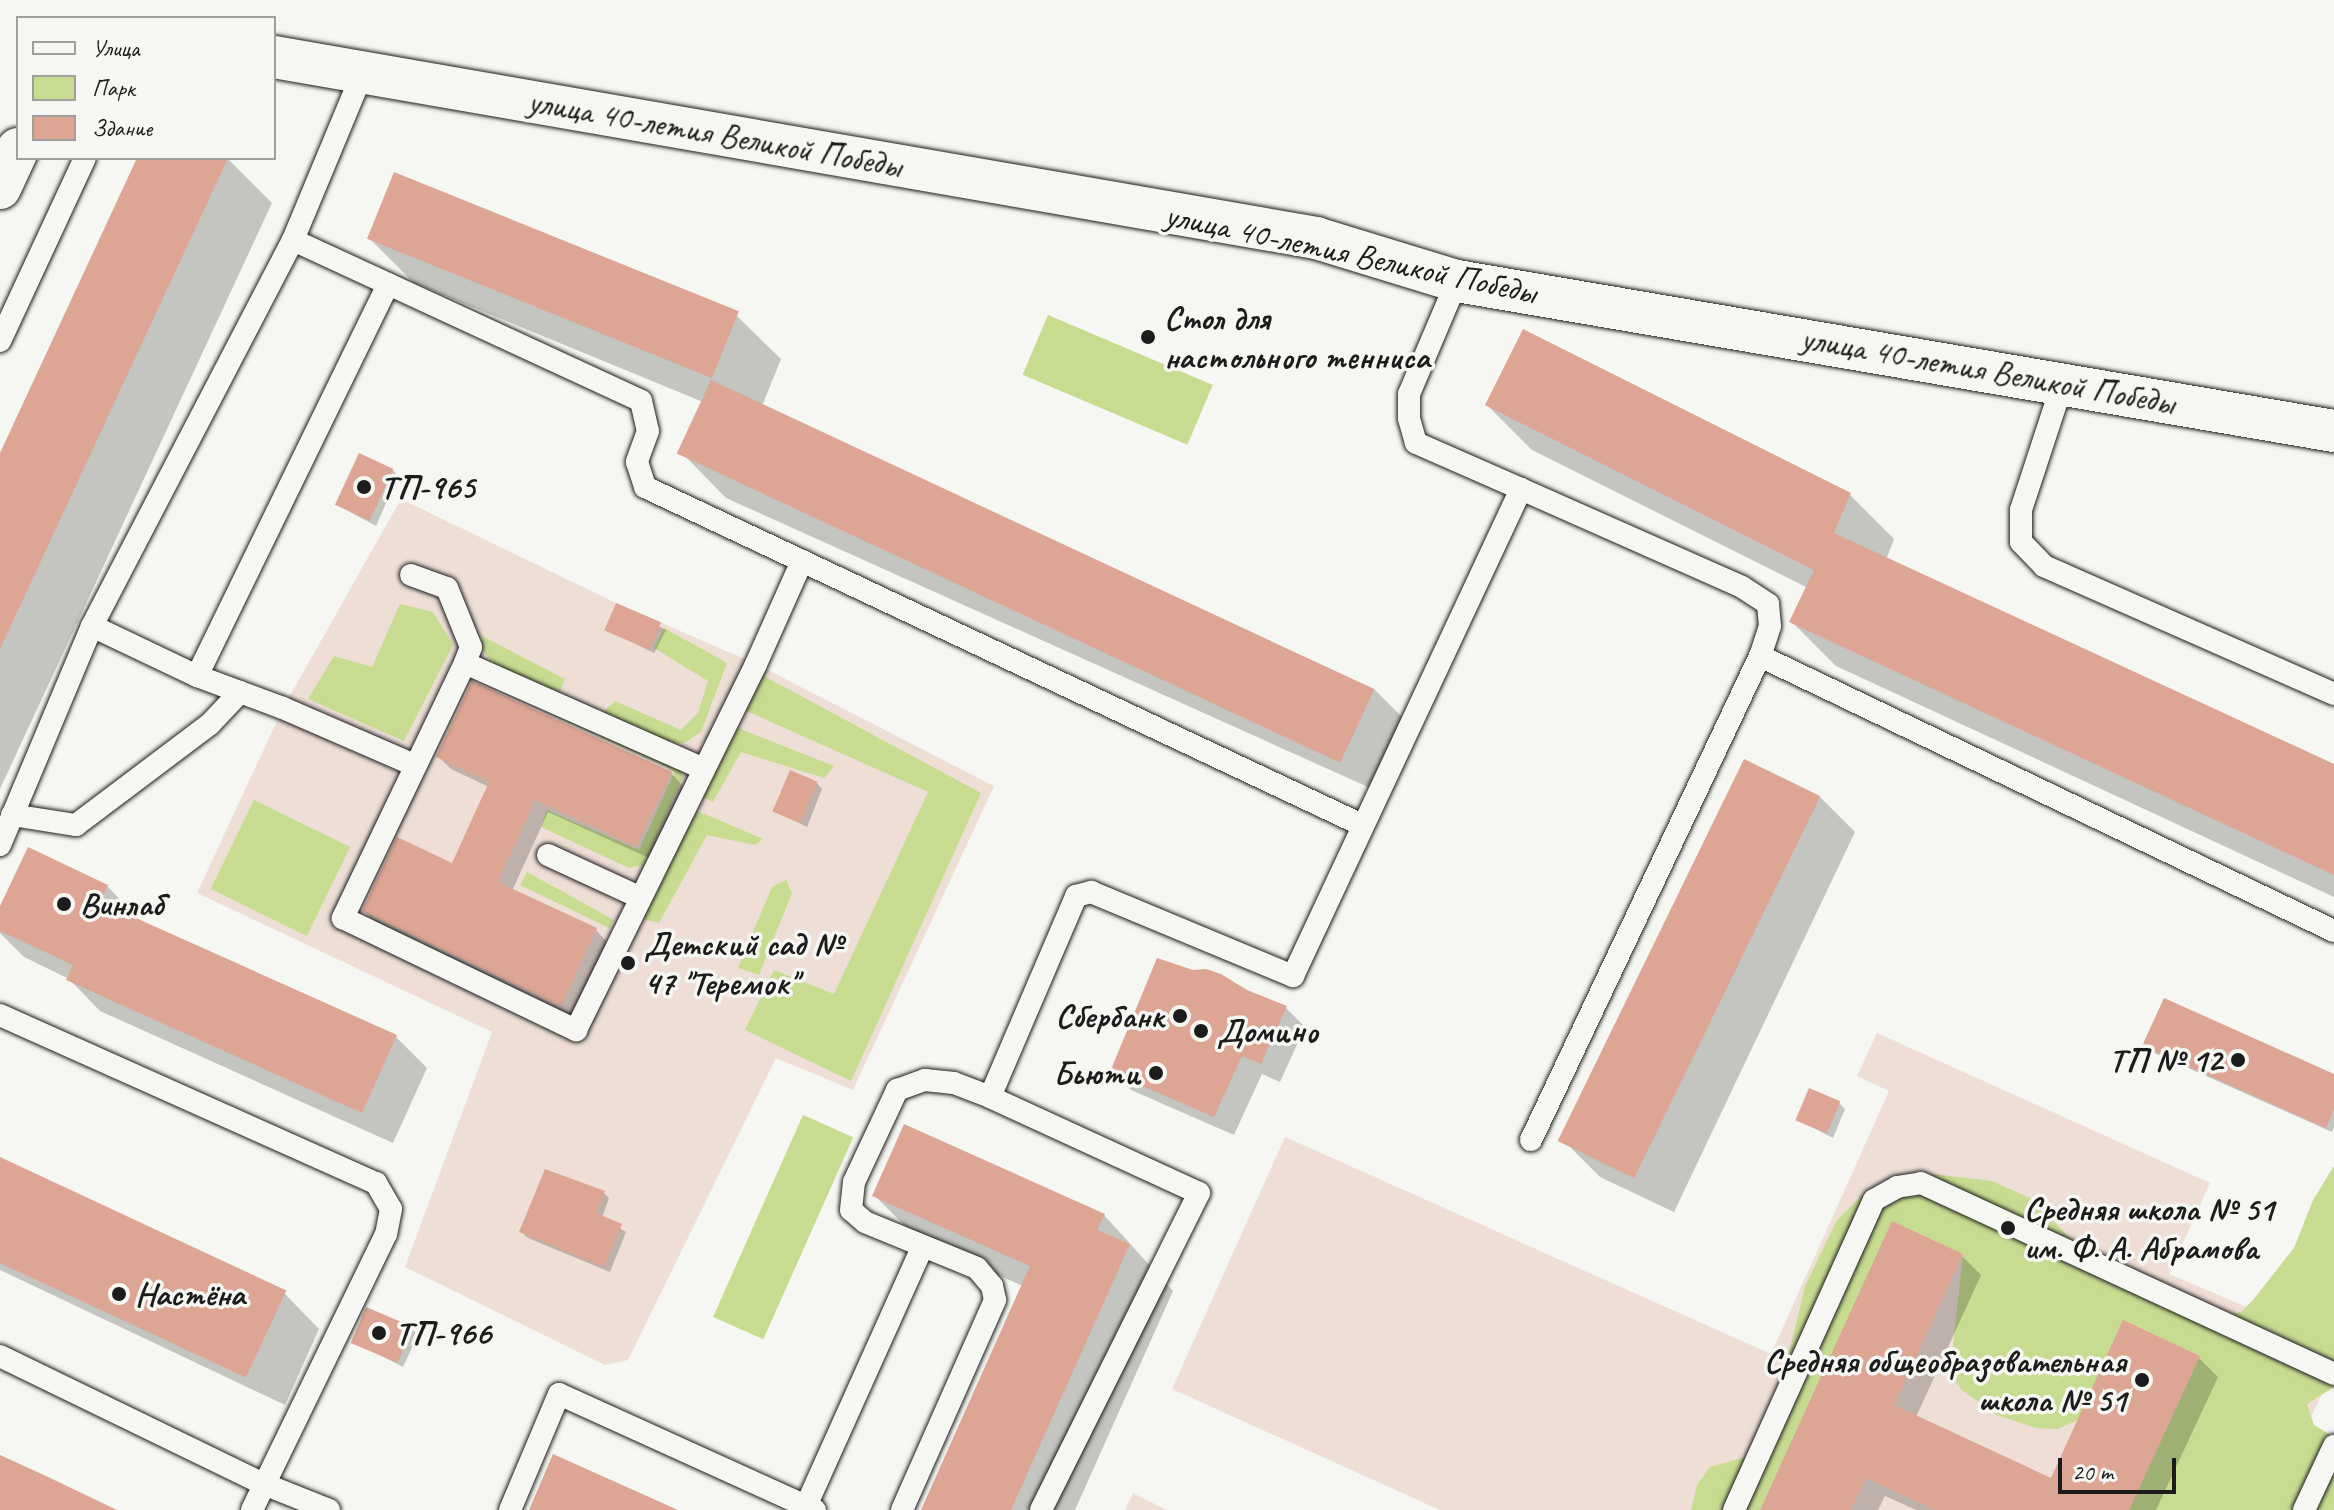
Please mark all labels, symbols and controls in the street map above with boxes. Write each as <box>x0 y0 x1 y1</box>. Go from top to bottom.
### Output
legend <box>16 16 276 160</box>
text: Улица <box>92 33 140 63</box>
text: Парк <box>92 73 135 103</box>
street label: улица 40-летия Великой Победы <box>525 80 905 186</box>
text: Здание <box>92 113 152 143</box>
street label: улица 40-летия Великой Победы <box>1161 194 1541 312</box>
place label: Стол для настольного тенниса <box>1164 297 1427 376</box>
street label: улица 40-летия Великой Победы <box>1798 317 2178 423</box>
marker: Стол для настольного тенниса <box>1139 328 1157 346</box>
place label: ТП-965 <box>380 467 475 507</box>
marker: ТП-965 <box>355 478 373 496</box>
place label: Винлаб <box>80 884 163 924</box>
marker: Винлаб <box>55 895 73 913</box>
place label: Детский сад № 47 "Теремок" <box>644 923 842 1002</box>
marker: Детский сад № 47 "Теремок" <box>619 954 637 972</box>
place label: Сбербанк <box>1055 996 1164 1036</box>
marker: Сбербанк <box>1171 1007 1189 1025</box>
place label: Домино <box>1217 1011 1318 1051</box>
marker: Домино <box>1192 1022 1210 1040</box>
place label: ТП № 12 <box>2109 1040 2222 1080</box>
marker: ТП № 12 <box>2229 1051 2247 1069</box>
place label: Бьюти <box>1053 1053 1140 1093</box>
marker: Бьюти <box>1147 1064 1165 1082</box>
place label: Средняя школа № 51 им. Ф. А. Абрамова <box>2024 1188 2274 1268</box>
marker: Средняя школа № 51 им. Ф. А. Абрамова <box>1999 1219 2017 1237</box>
place label: Настёна <box>135 1274 245 1314</box>
marker: Настёна <box>110 1285 128 1303</box>
place label: ТП-966 <box>395 1313 491 1353</box>
marker: ТП-966 <box>370 1324 388 1342</box>
place label: Средняя общеобразовательная школа № 51 <box>1764 1340 2126 1420</box>
marker: Средняя общеобразовательная школа № 51 <box>2133 1371 2151 1389</box>
scale bar <box>2062 1442 2180 1492</box>
text: 20 m <box>2072 1457 2113 1487</box>

